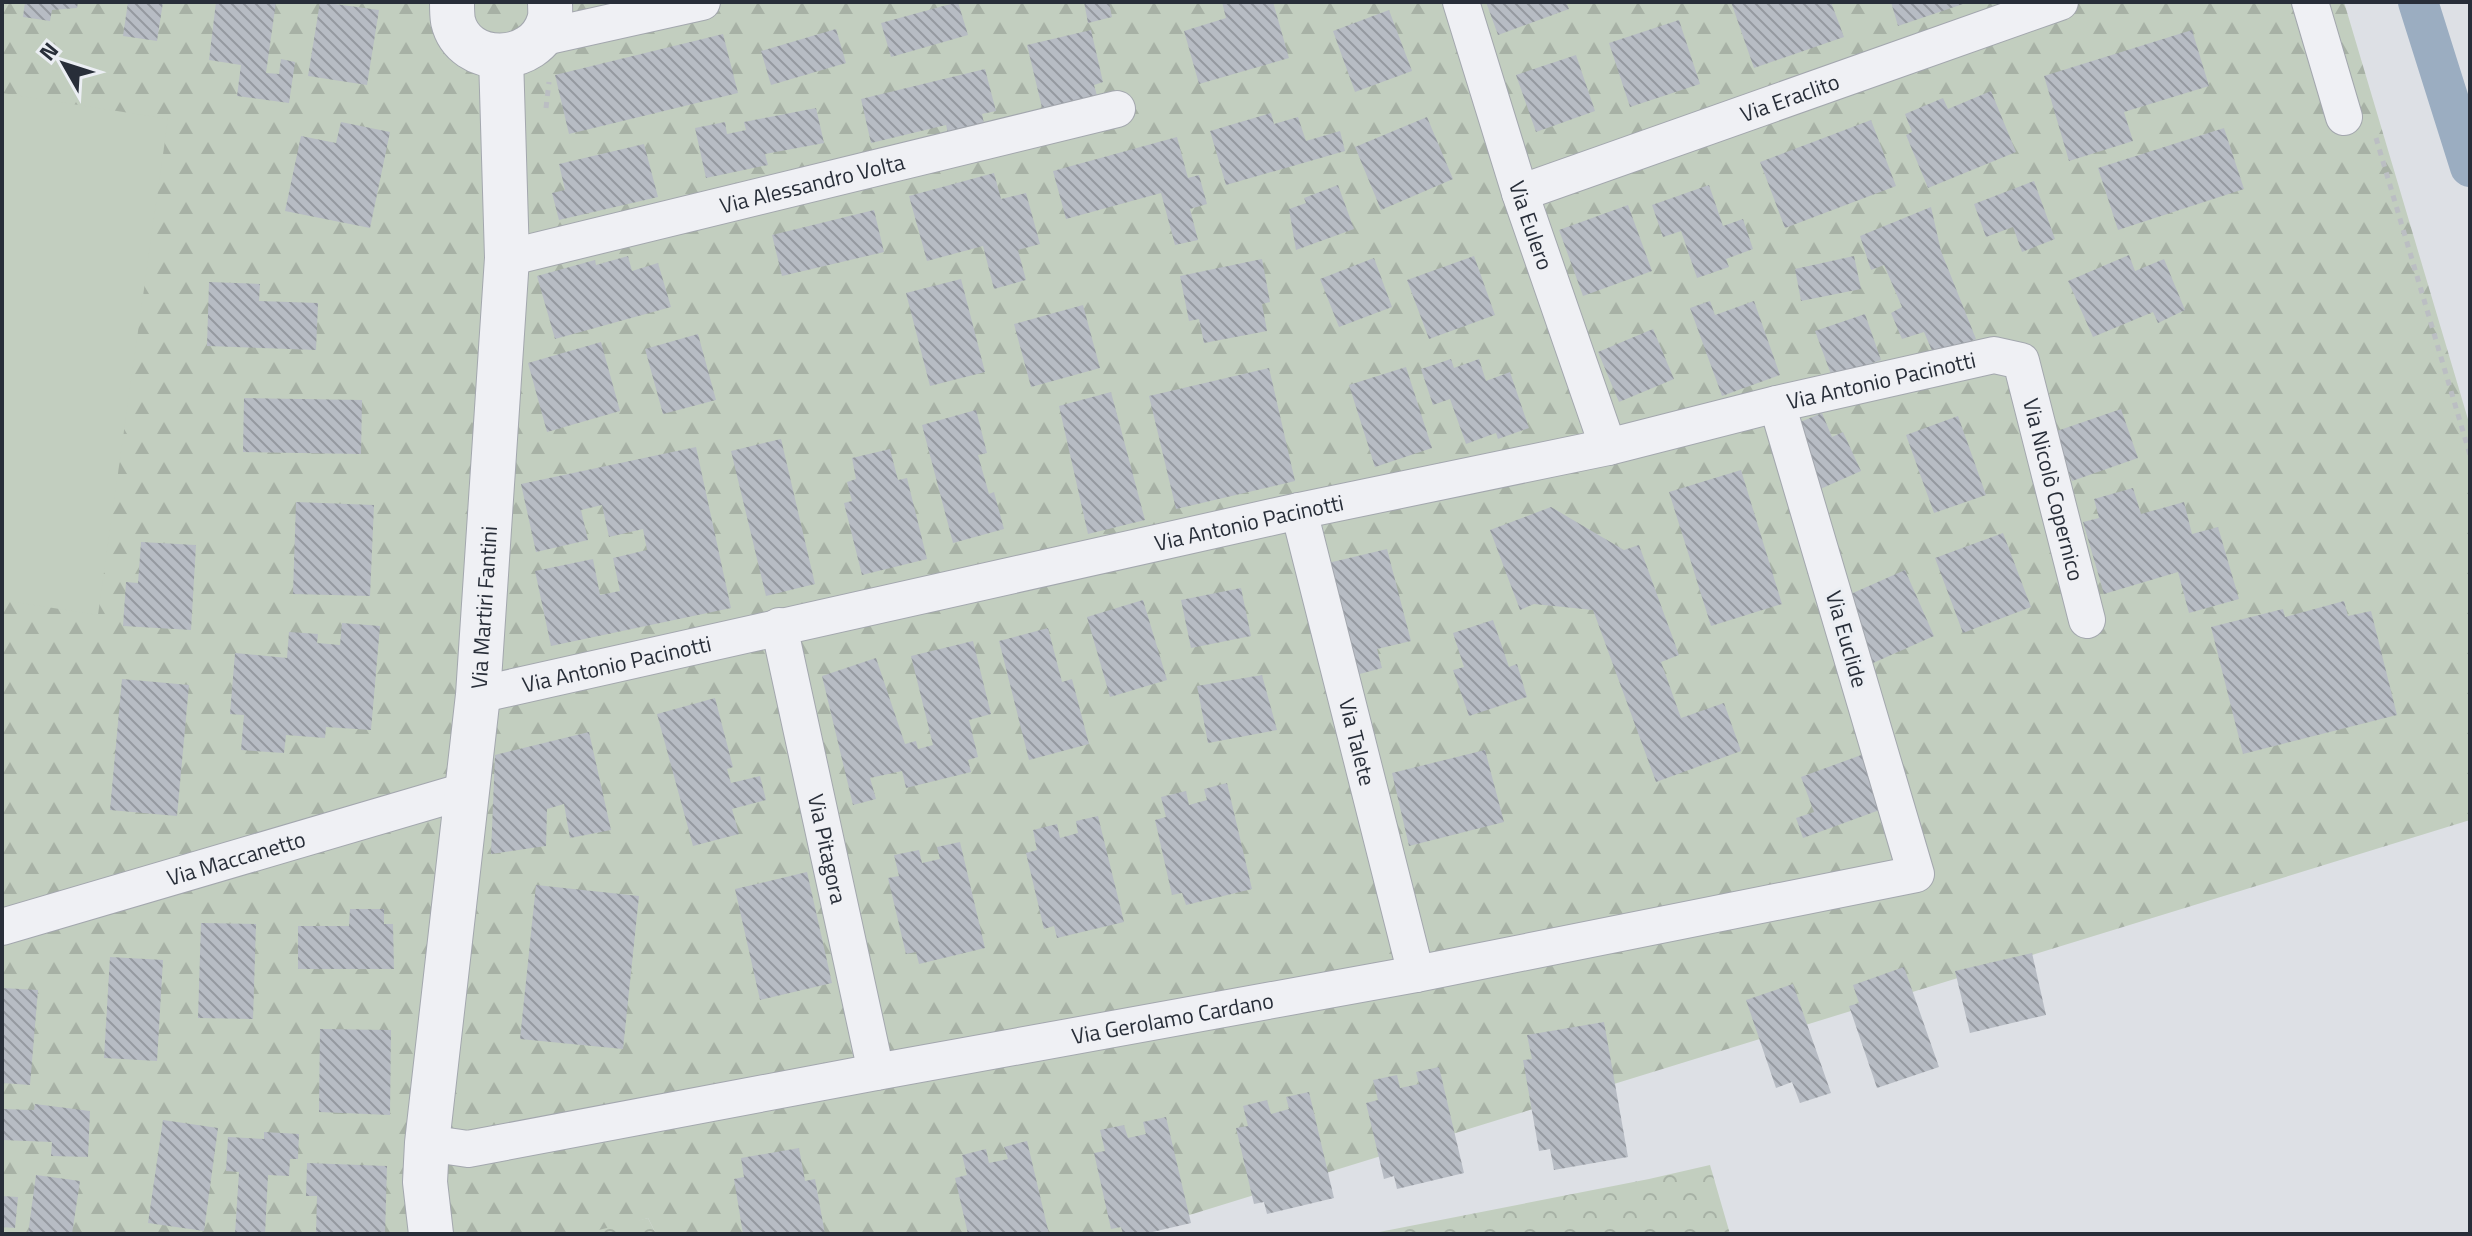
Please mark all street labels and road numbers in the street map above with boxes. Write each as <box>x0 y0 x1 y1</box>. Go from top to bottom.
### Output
street label: Via Eraclito <box>1735 64 1844 131</box>
street label: Via Alessandro Volta <box>716 145 908 222</box>
street label: Via Eulero <box>1500 176 1562 274</box>
street label: Via Antonio Pacinotti <box>1783 343 1979 418</box>
street label: Via Nicolò Copernico <box>2014 394 2093 584</box>
street label: Via Antonio Pacinotti <box>1151 485 1347 560</box>
street label: Via Martiri Fantini <box>461 525 506 690</box>
street label: Via Euclide <box>1817 587 1877 691</box>
street label: Via Antonio Pacinotti <box>519 626 714 702</box>
street label: Via Talete <box>1330 694 1385 789</box>
street label: Via Pitagora <box>799 791 856 907</box>
street label: Via Maccanetto <box>163 822 310 895</box>
street label: Via Gerolamo Cardano <box>1069 983 1276 1053</box>

